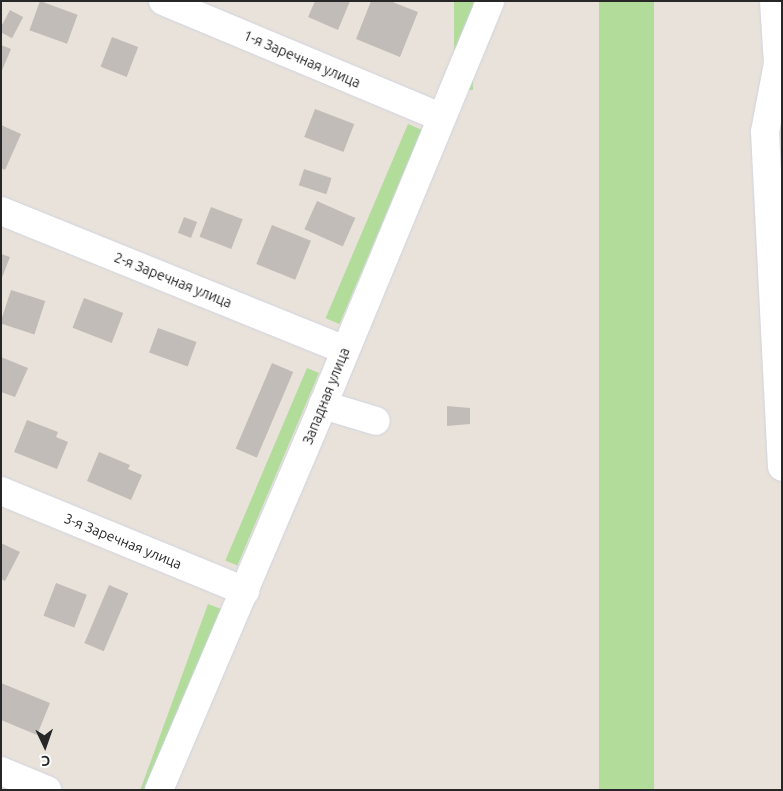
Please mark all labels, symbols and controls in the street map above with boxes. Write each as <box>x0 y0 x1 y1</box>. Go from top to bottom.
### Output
street label: 1-я Заречная улица <box>241 27 363 91</box>
street label: 2-я Заречная улица <box>112 249 234 311</box>
street label: Западная улица <box>299 345 353 447</box>
street label: 3-я Заречная улица <box>62 510 184 572</box>
north arrow <box>20 721 70 771</box>
text: С <box>41 753 51 769</box>

